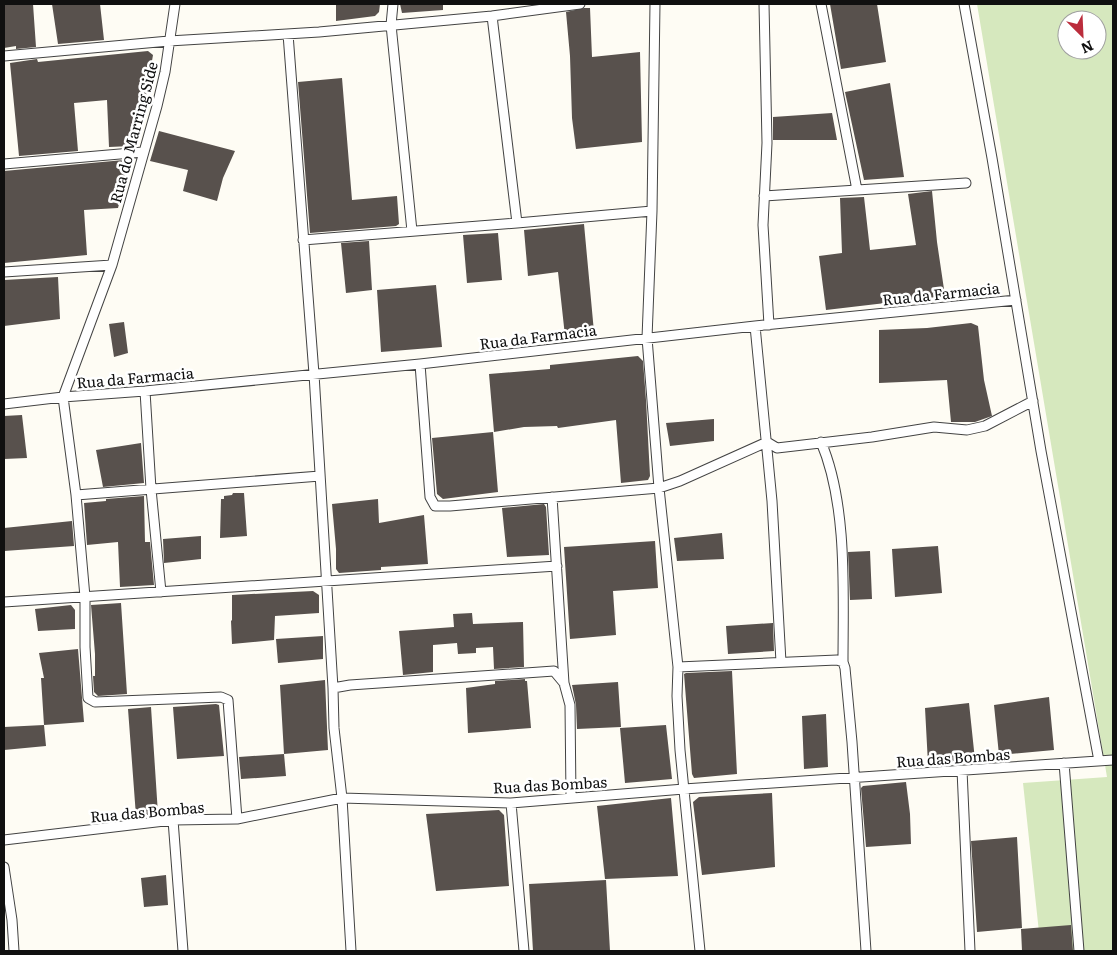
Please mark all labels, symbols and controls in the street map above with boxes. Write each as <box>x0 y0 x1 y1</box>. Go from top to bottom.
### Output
north arrow <box>1057 10 1107 60</box>
text: N <box>1078 36 1097 59</box>
street label: Rua do Marring Side <box>103 59 163 205</box>
street label: Rua da Farmacia <box>881 275 1002 311</box>
street label: Rua da Farmacia <box>478 317 599 355</box>
street label: Rua da Farmacia <box>75 360 196 394</box>
street label: Rua das Bombas <box>895 742 1011 772</box>
street label: Rua das Bombas <box>492 770 608 798</box>
street label: Rua das Bombas <box>89 795 205 827</box>

